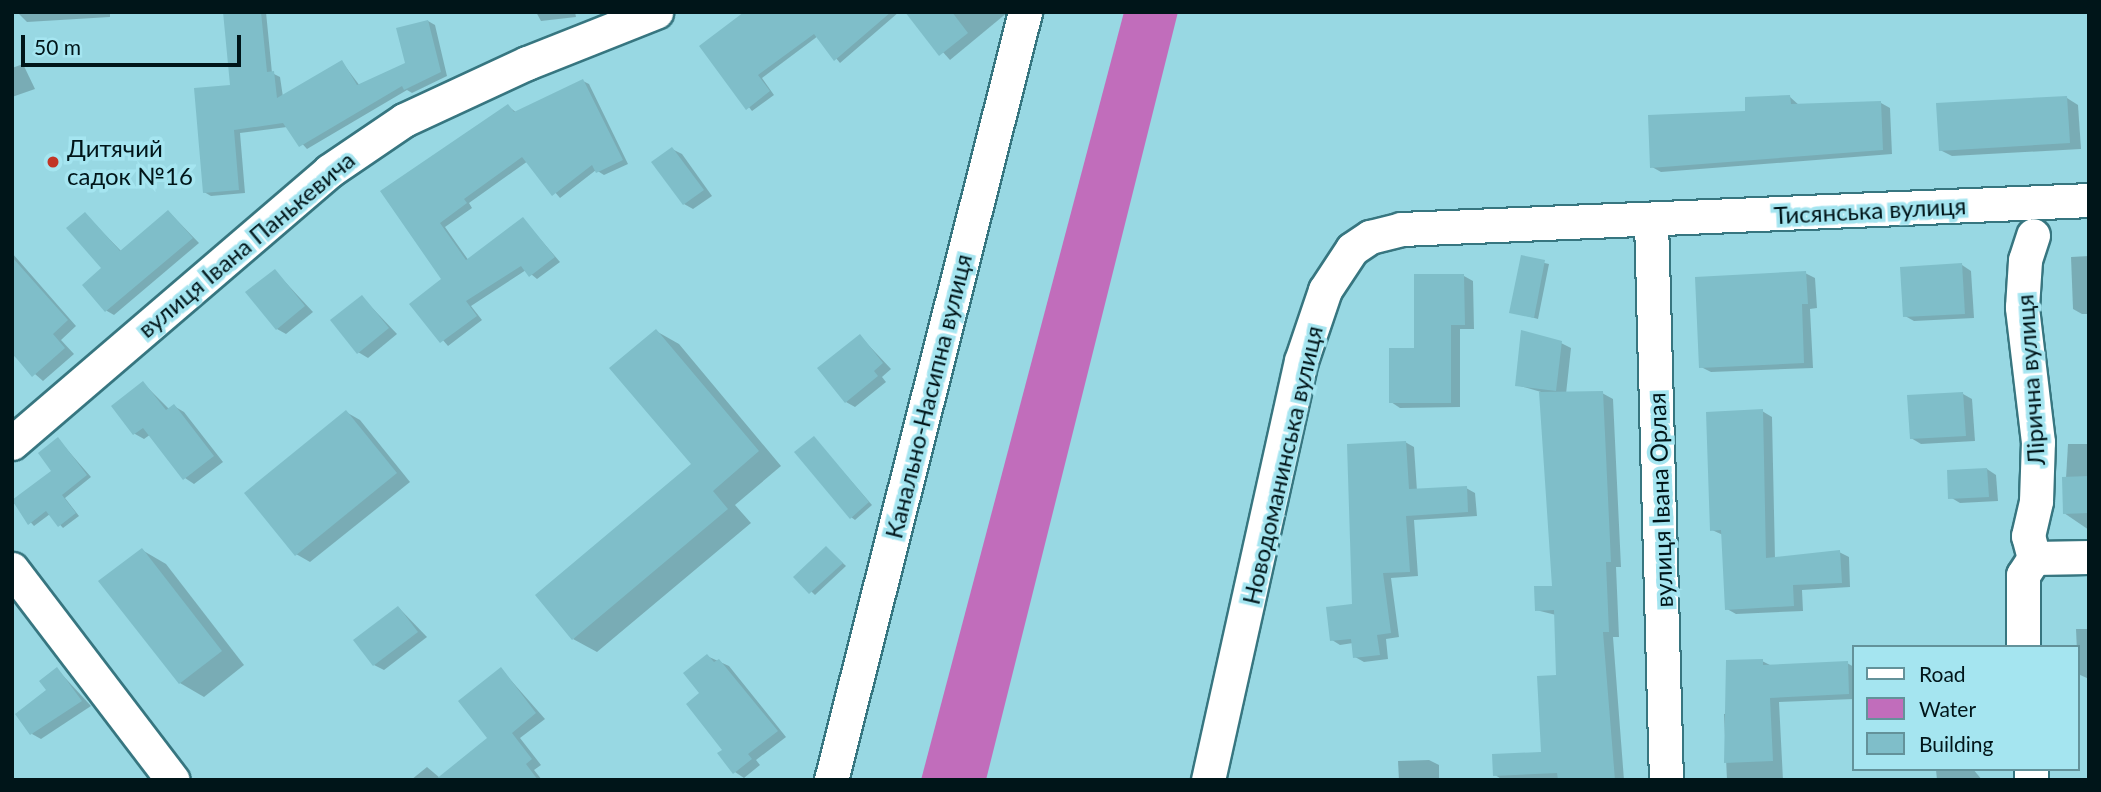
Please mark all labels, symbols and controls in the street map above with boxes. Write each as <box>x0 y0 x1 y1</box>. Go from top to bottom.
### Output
scale bar <box>24 21 245 65</box>
text: 50 m <box>34 34 81 59</box>
place label: Дитячий садок №16 <box>67 134 193 190</box>
street label: вулиця Івана Панькевича <box>132 145 360 343</box>
marker: Дитячий садок №16 <box>45 154 61 170</box>
street label: Тисянська вулиця <box>1773 191 1967 229</box>
street label: Канально-Насипна вулиця <box>879 251 977 541</box>
street label: Лірична вулиця <box>2010 294 2050 466</box>
street label: Новодоманинська вулиця <box>1236 323 1328 607</box>
street label: вулиця Івана Орлая <box>1642 392 1678 608</box>
legend <box>1853 645 2080 771</box>
text: Road <box>1919 661 1966 686</box>
text: Water <box>1919 696 1976 721</box>
text: Building <box>1919 731 1994 756</box>

